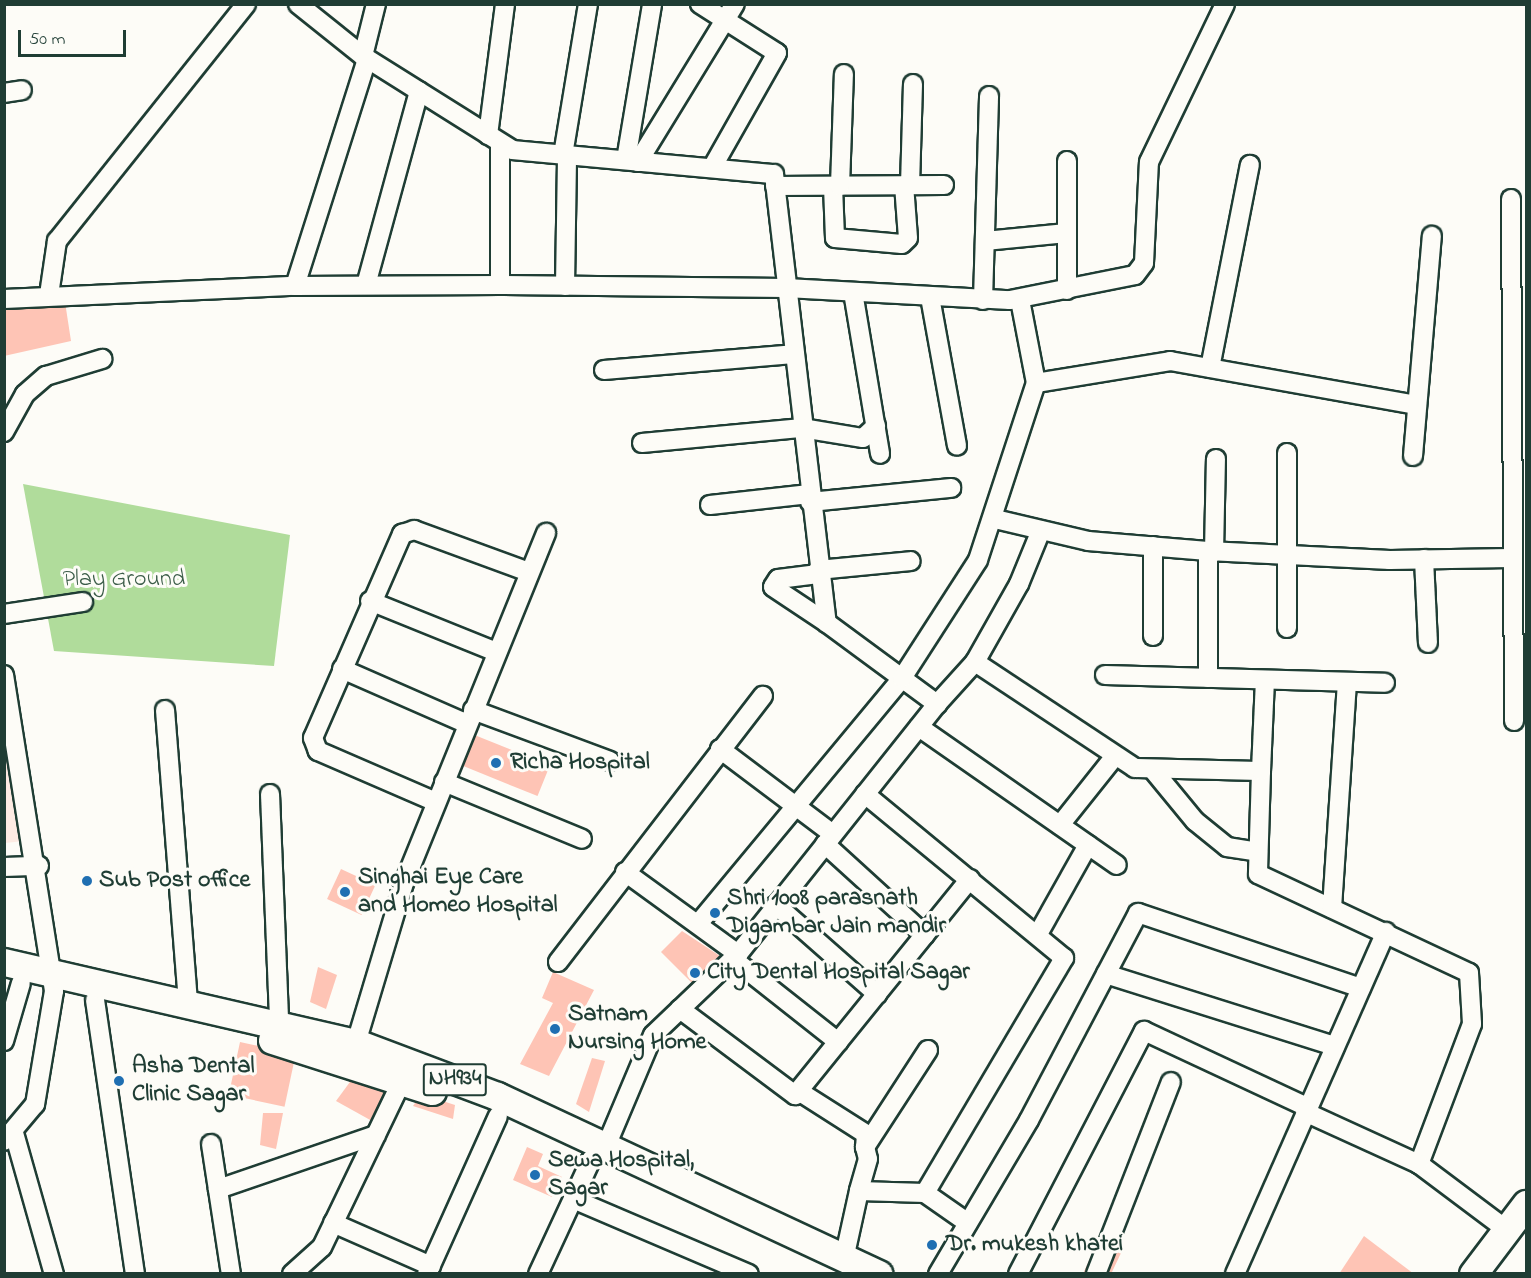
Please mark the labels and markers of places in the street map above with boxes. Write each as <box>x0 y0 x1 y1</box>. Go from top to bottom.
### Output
place label: Richa Hospital <box>510 749 650 777</box>
marker: Richa Hospital <box>487 754 505 772</box>
place label: Singhai Eye Care and Homeo Hospital <box>358 864 558 920</box>
place label: Sub Post office <box>99 867 250 895</box>
marker: Sub Post office <box>80 874 94 888</box>
marker: Singhai Eye Care and Homeo Hospital <box>336 883 354 901</box>
place label: Shri 1008 parasnath Digambar Jain mandir <box>727 885 946 941</box>
marker: Shri 1008 parasnath Digambar Jain mandir <box>708 906 722 920</box>
place label: City Dental Hospital Sagar <box>707 959 970 987</box>
marker: City Dental Hospital Sagar <box>688 966 702 980</box>
place label: Satnam Nursing Home <box>568 1001 706 1057</box>
marker: Satnam Nursing Home <box>546 1020 564 1038</box>
place label: Asha Dental Clinic Sagar <box>132 1053 255 1109</box>
marker: Asha Dental Clinic Sagar <box>110 1072 128 1090</box>
place label: Sewa Hospital, Sagar <box>548 1147 694 1203</box>
marker: Sewa Hospital, Sagar <box>526 1166 544 1184</box>
place label: Dr. mukesh khatei <box>946 1231 1123 1259</box>
marker: Dr. mukesh khatei <box>923 1236 941 1254</box>

